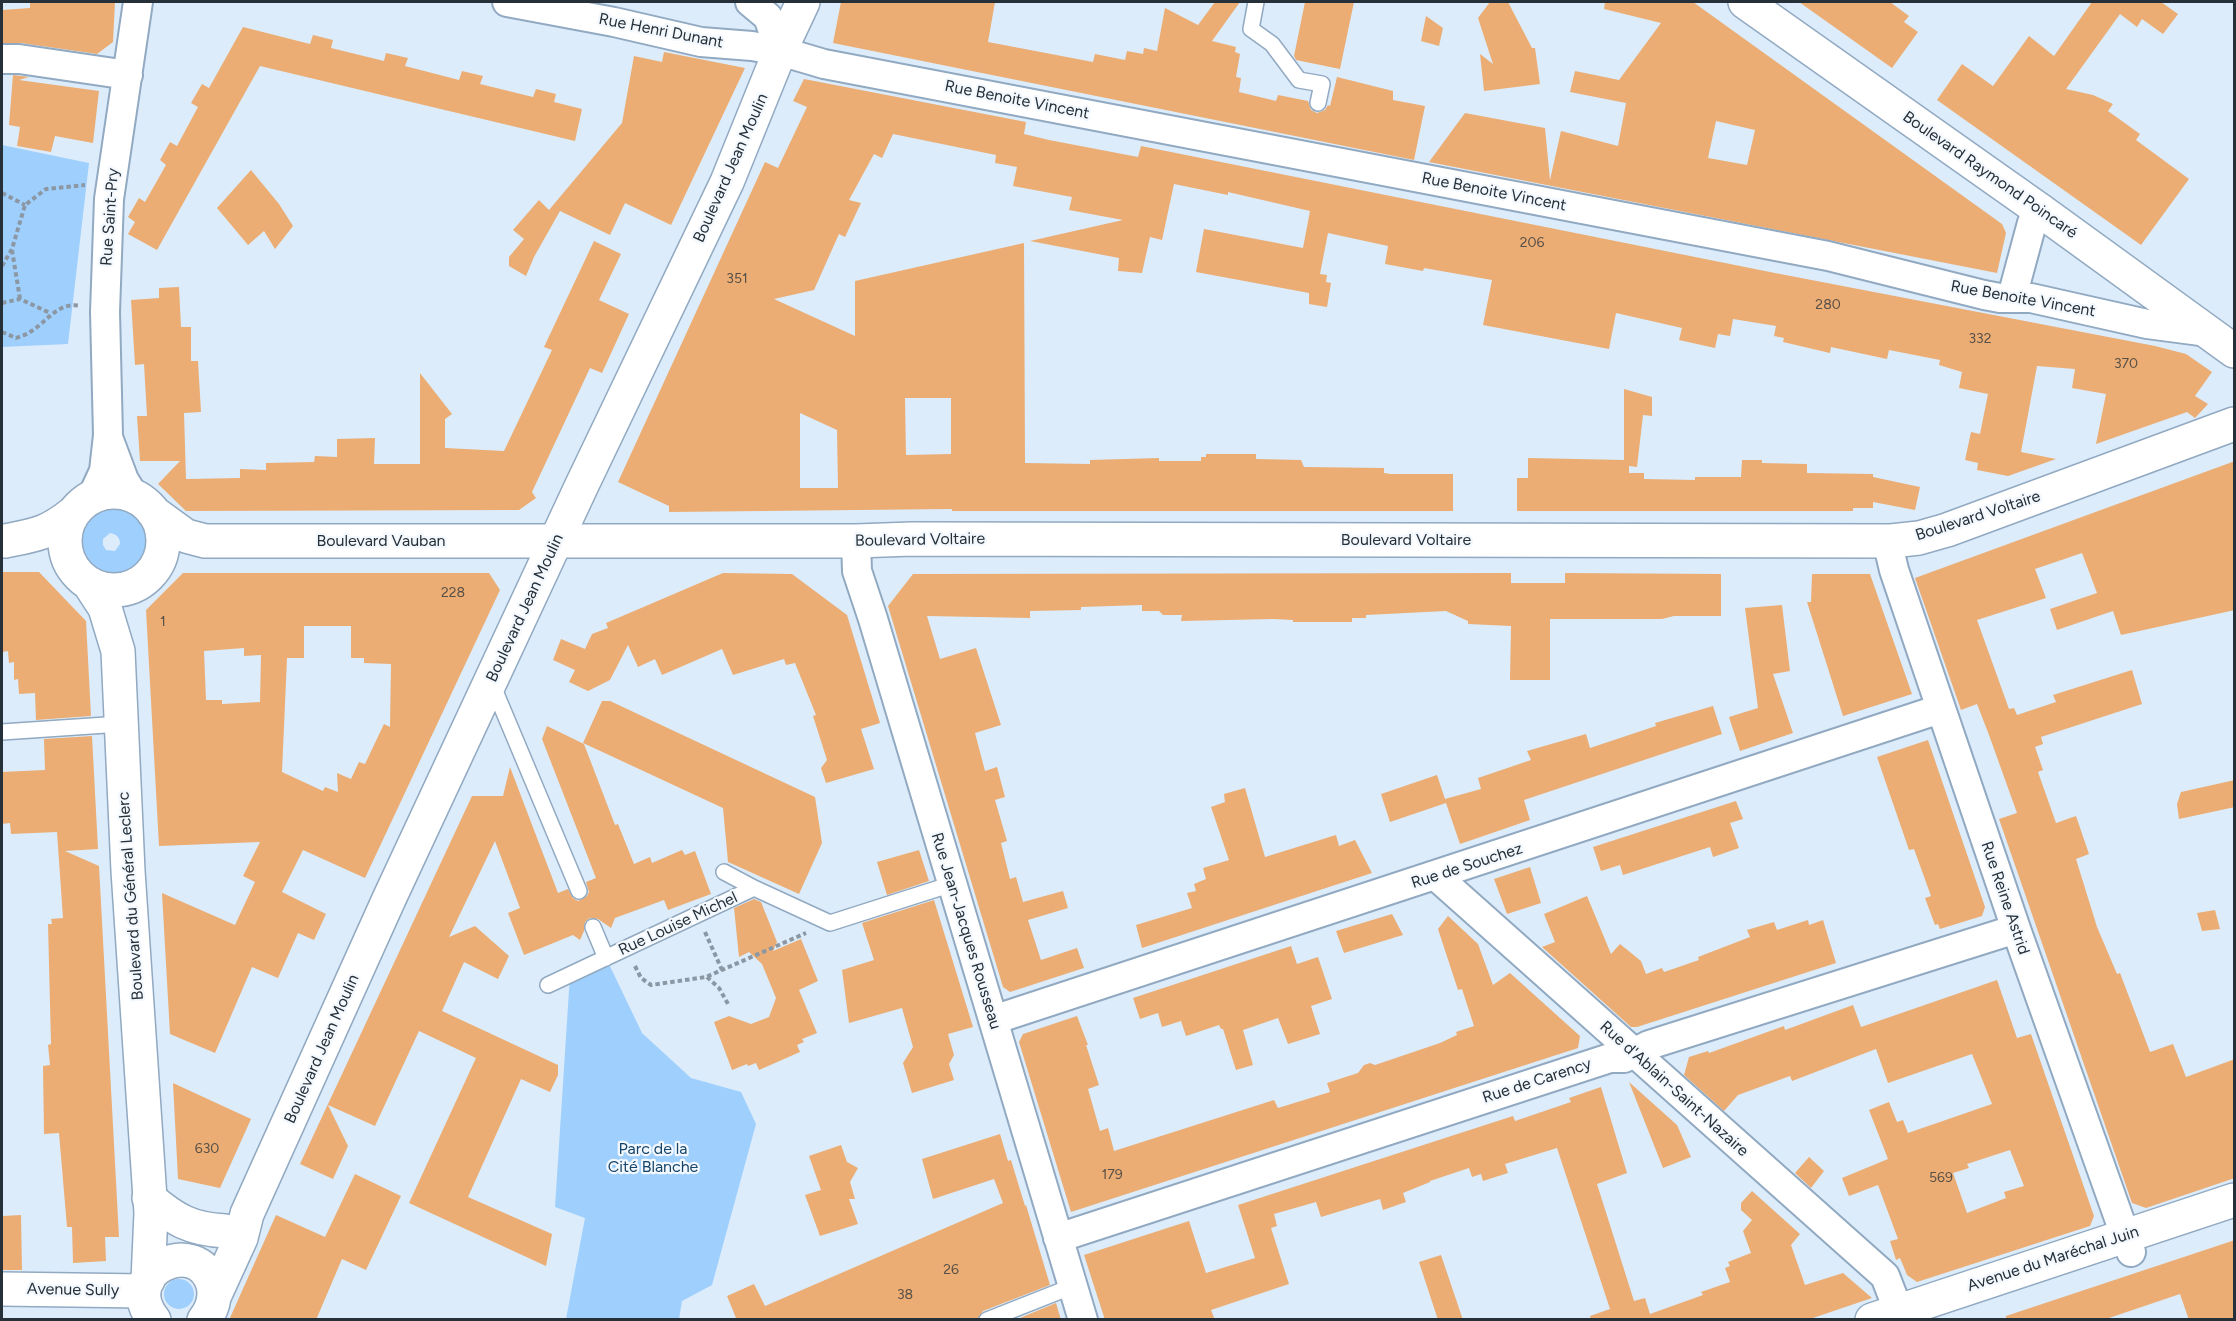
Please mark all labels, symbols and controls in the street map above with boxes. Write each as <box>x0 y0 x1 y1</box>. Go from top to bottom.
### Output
street label: Rue Henri Dunant <box>597 10 725 52</box>
street label: Rue Benoite Vincent <box>943 77 1091 123</box>
street label: Boulevard Jean Moulin <box>689 91 773 245</box>
street label: Boulevard Raymond Poincaré <box>1899 107 2081 243</box>
street label: Rue Saint-Pry <box>97 167 123 267</box>
street label: Rue Benoite Vincent <box>1420 169 1568 215</box>
house number: 206 <box>1520 235 1544 251</box>
house number: 351 <box>726 271 748 287</box>
street label: Rue Benoite Vincent <box>1949 277 2097 321</box>
house number: 280 <box>1815 297 1841 313</box>
house number: 332 <box>1968 331 1992 347</box>
house number: 370 <box>2114 356 2138 372</box>
street label: Boulevard Voltaire <box>1913 487 2043 545</box>
street label: Boulevard Voltaire <box>855 529 985 551</box>
street label: Boulevard Voltaire <box>1341 530 1471 550</box>
street label: Boulevard Vauban <box>316 531 446 551</box>
street label: Boulevard Jean Moulin <box>482 531 568 685</box>
house number: 228 <box>441 585 465 601</box>
house number: 1 <box>160 614 166 630</box>
street label: Boulevard du Général Leclerc <box>114 791 148 1001</box>
street label: Rue Jean-Jacques Rousseau <box>927 830 1005 1032</box>
street label: Rue de Souchez <box>1409 839 1525 893</box>
street label: Rue Reine Astrid <box>1977 839 2033 957</box>
street label: Rue Louise Michel <box>615 888 741 960</box>
street label: Boulevard Jean Moulin <box>280 972 364 1126</box>
street label: Rue d'Ablain-Saint-Nazaire <box>1596 1017 1752 1161</box>
street label: Rue de Carency <box>1480 1054 1594 1108</box>
park label: Parc de la Cité Blanche <box>608 1139 698 1177</box>
house number: 630 <box>195 1141 219 1157</box>
house number: 179 <box>1101 1167 1123 1183</box>
house number: 569 <box>1929 1170 1953 1186</box>
street label: Avenue du Maréchal Juin <box>1965 1222 2141 1296</box>
house number: 26 <box>943 1262 959 1278</box>
street label: Avenue Sully <box>27 1280 119 1300</box>
house number: 38 <box>897 1287 913 1303</box>

